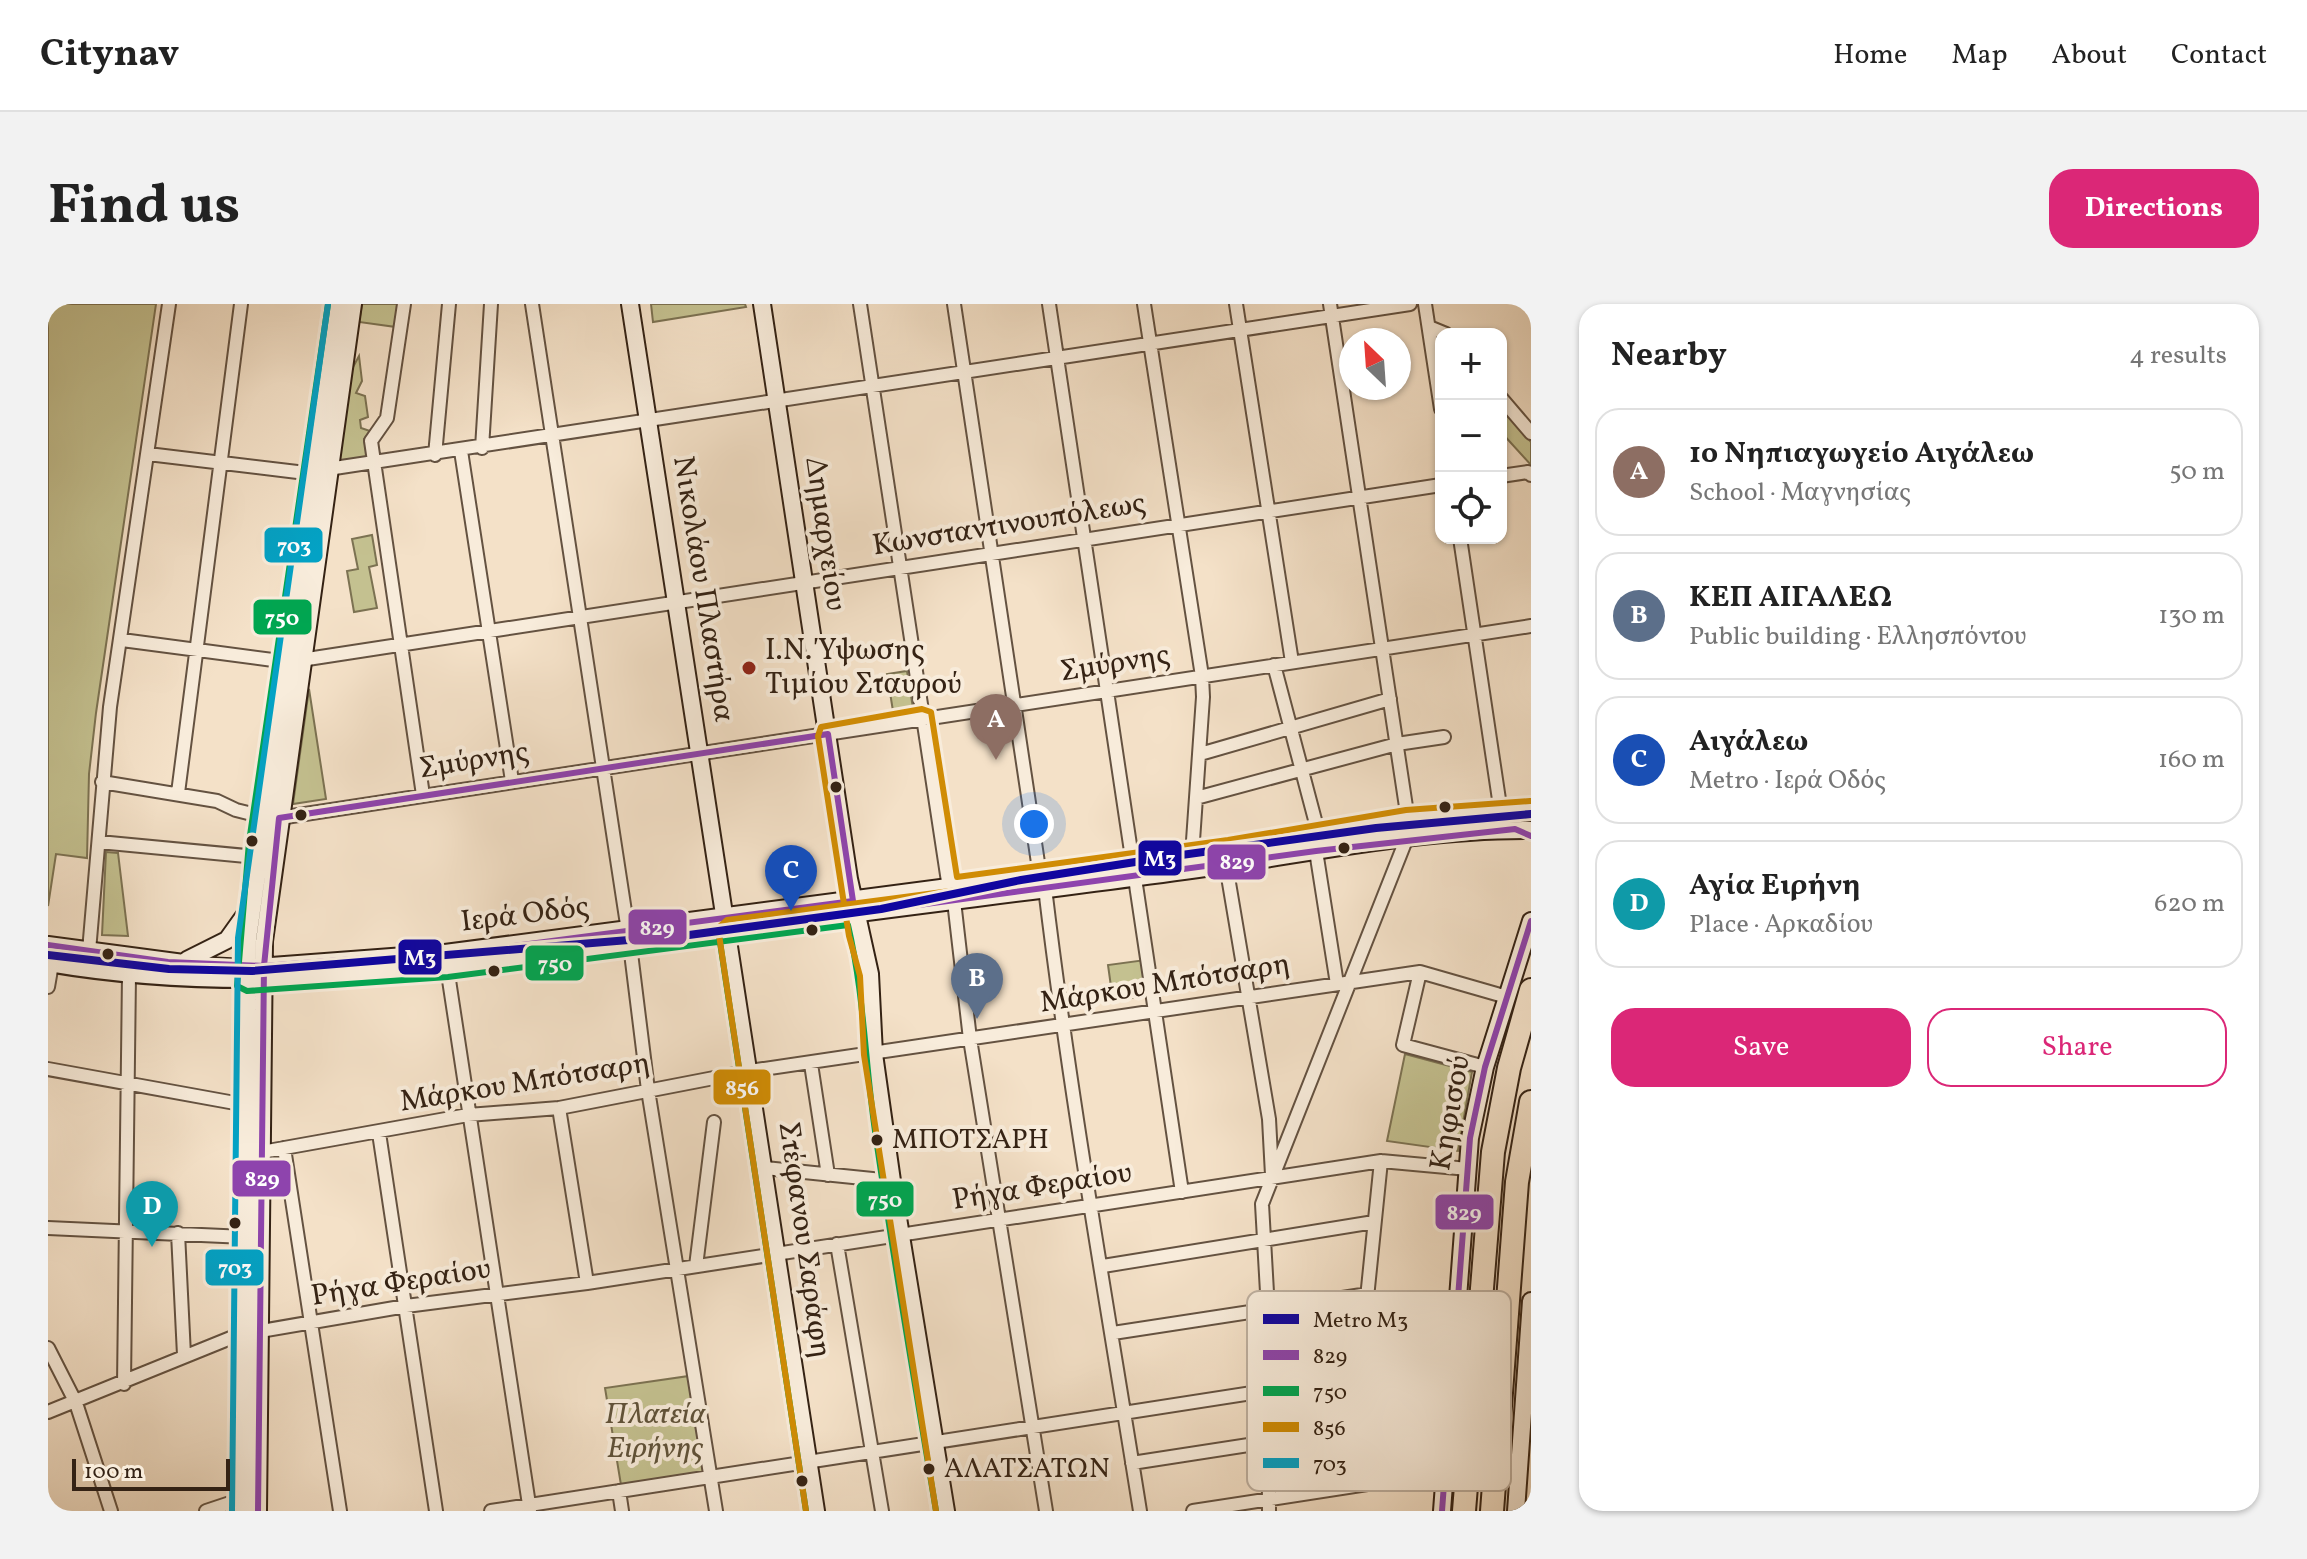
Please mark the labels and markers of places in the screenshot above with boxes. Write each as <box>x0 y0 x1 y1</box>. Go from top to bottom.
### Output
place label: Ι.Ν. Ύψωσης Τιμίου Σταυρού <box>765 630 962 706</box>
marker: Ι.Ν. Ύψωσης Τιμίου Σταυρού <box>740 659 758 677</box>
pin: A <box>970 694 1022 760</box>
unlabelled marker <box>828 779 844 795</box>
unlabelled marker <box>1437 799 1453 815</box>
unlabelled marker <box>293 807 309 823</box>
unlabelled marker <box>244 833 260 849</box>
unlabelled marker <box>1336 840 1352 856</box>
pin: C <box>765 845 817 911</box>
unlabelled marker <box>804 922 820 938</box>
unlabelled marker <box>100 946 116 962</box>
pin: B <box>951 953 1003 1019</box>
unlabelled marker <box>486 963 502 979</box>
place label: ΜΠΟΤΣΑΡΗ <box>892 1121 1049 1160</box>
marker: ΜΠΟΤΣΑΡΗ <box>869 1132 885 1148</box>
pin: D <box>126 1181 178 1247</box>
unlabelled marker <box>227 1215 243 1231</box>
place label: ΑΛΑΤΣΑΤΩΝ <box>944 1450 1110 1489</box>
marker: ΑΛΑΤΣΑΤΩΝ <box>921 1461 937 1477</box>
unlabelled marker <box>794 1473 810 1489</box>

